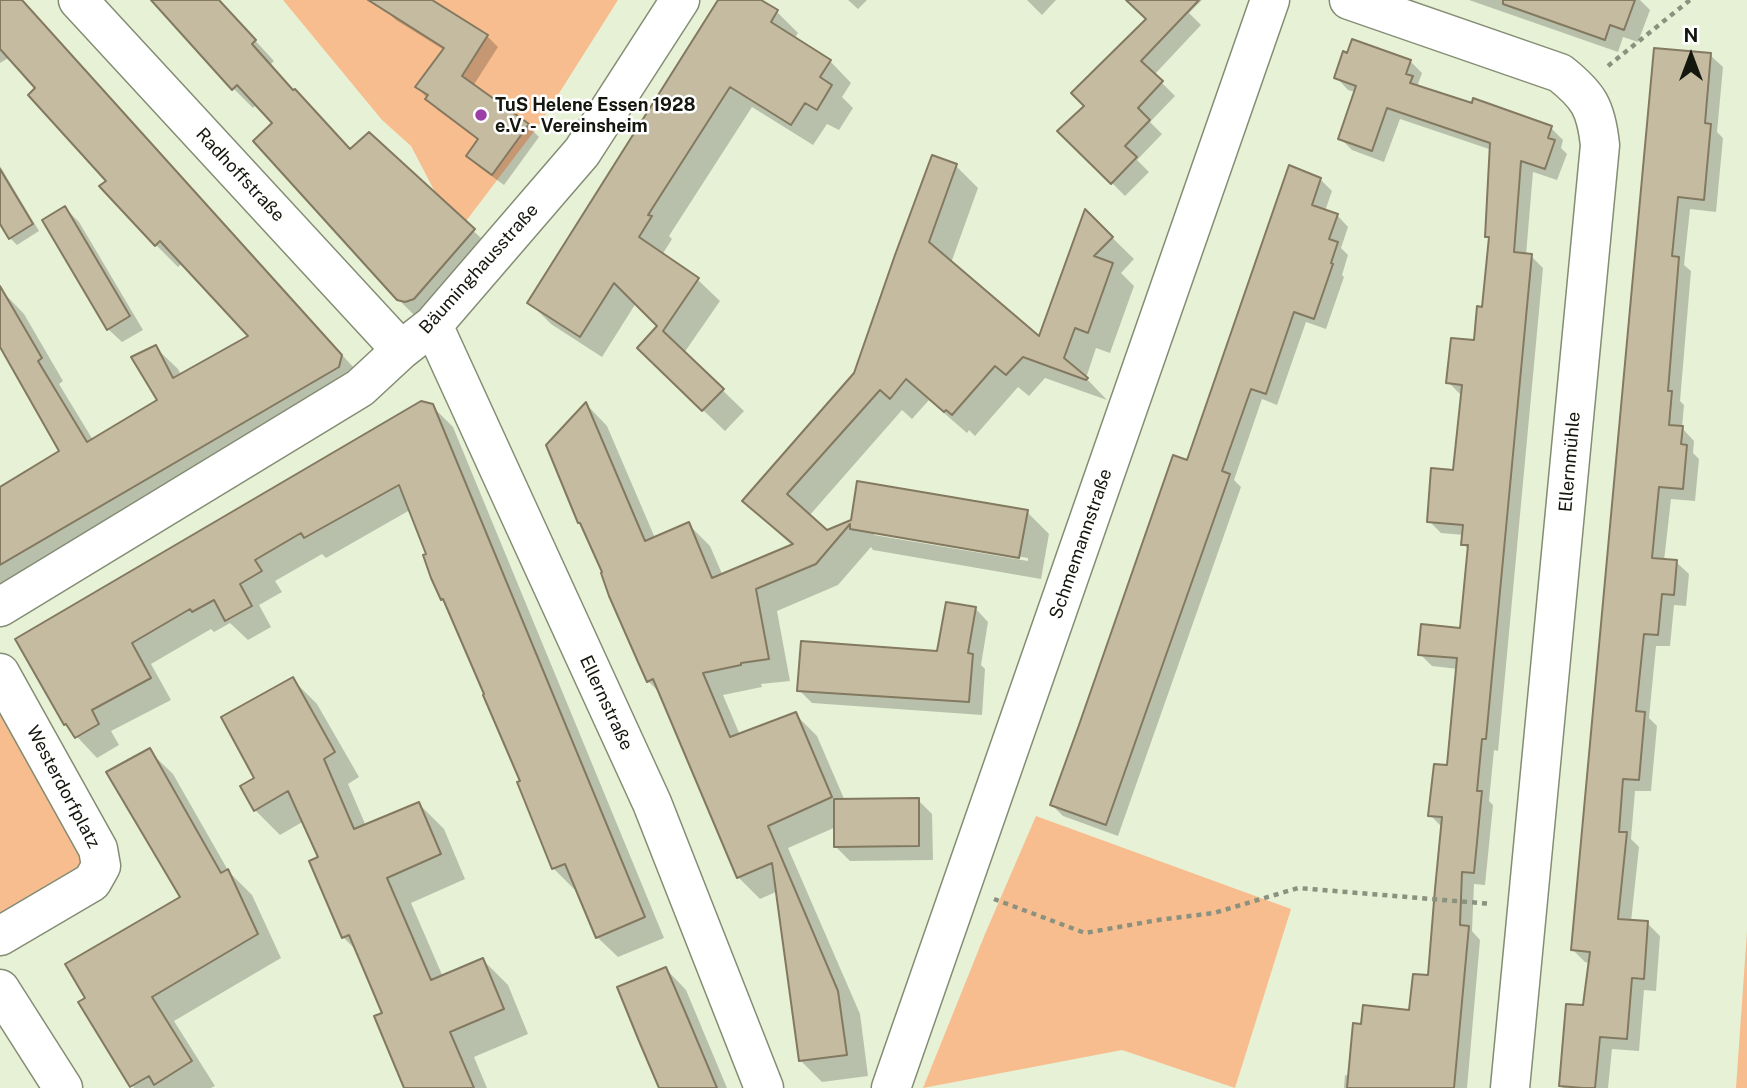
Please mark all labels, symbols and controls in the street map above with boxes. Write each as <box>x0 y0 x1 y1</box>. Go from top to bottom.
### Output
north arrow <box>1656 21 1726 91</box>
text: N <box>1684 24 1698 46</box>
place label: TuS Helene Essen 1928 e.V. - Vereinsheim <box>495 94 695 136</box>
marker: TuS Helene Essen 1928 e.V. - Vereinsheim <box>473 107 489 123</box>
street label: Radhoffstraße <box>191 124 289 226</box>
street label: Bäuminghausstraße <box>415 200 543 338</box>
street label: Ellernmühle <box>1555 411 1585 513</box>
street label: Schmemannstraße <box>1045 466 1117 622</box>
street label: Ellernstraße <box>575 652 637 754</box>
street label: Westerdorfplatz <box>22 722 104 852</box>

